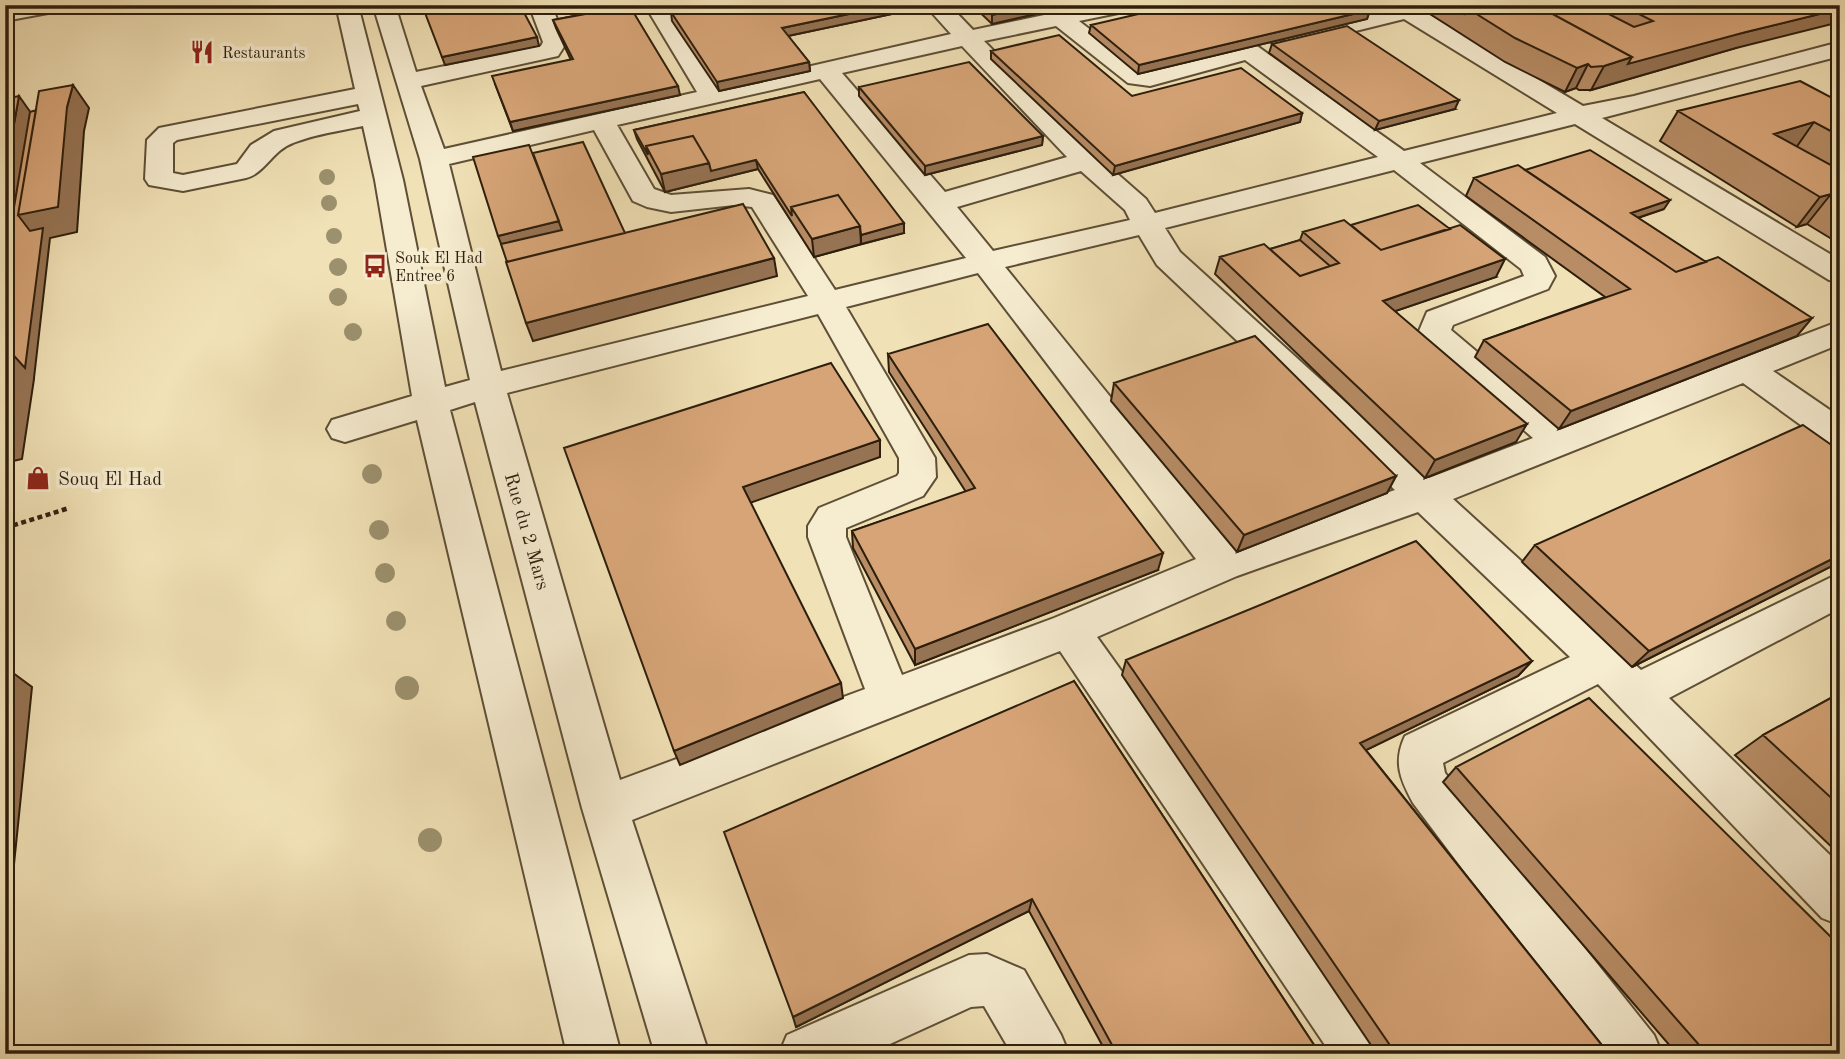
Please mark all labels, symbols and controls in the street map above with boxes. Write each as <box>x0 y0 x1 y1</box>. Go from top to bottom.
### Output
restaurant icon: Restaurants <box>188 38 216 66</box>
place label: Restaurants <box>222 46 306 62</box>
place label: Souk El Had Entree 6 <box>395 251 483 285</box>
bus stop icon: Souk El Had Entree 6 <box>361 252 389 280</box>
shop icon: Souq El Had <box>24 464 52 492</box>
place label: Souq El Had <box>58 471 162 490</box>
street label: Rue du 2 Mars <box>500 471 551 592</box>

